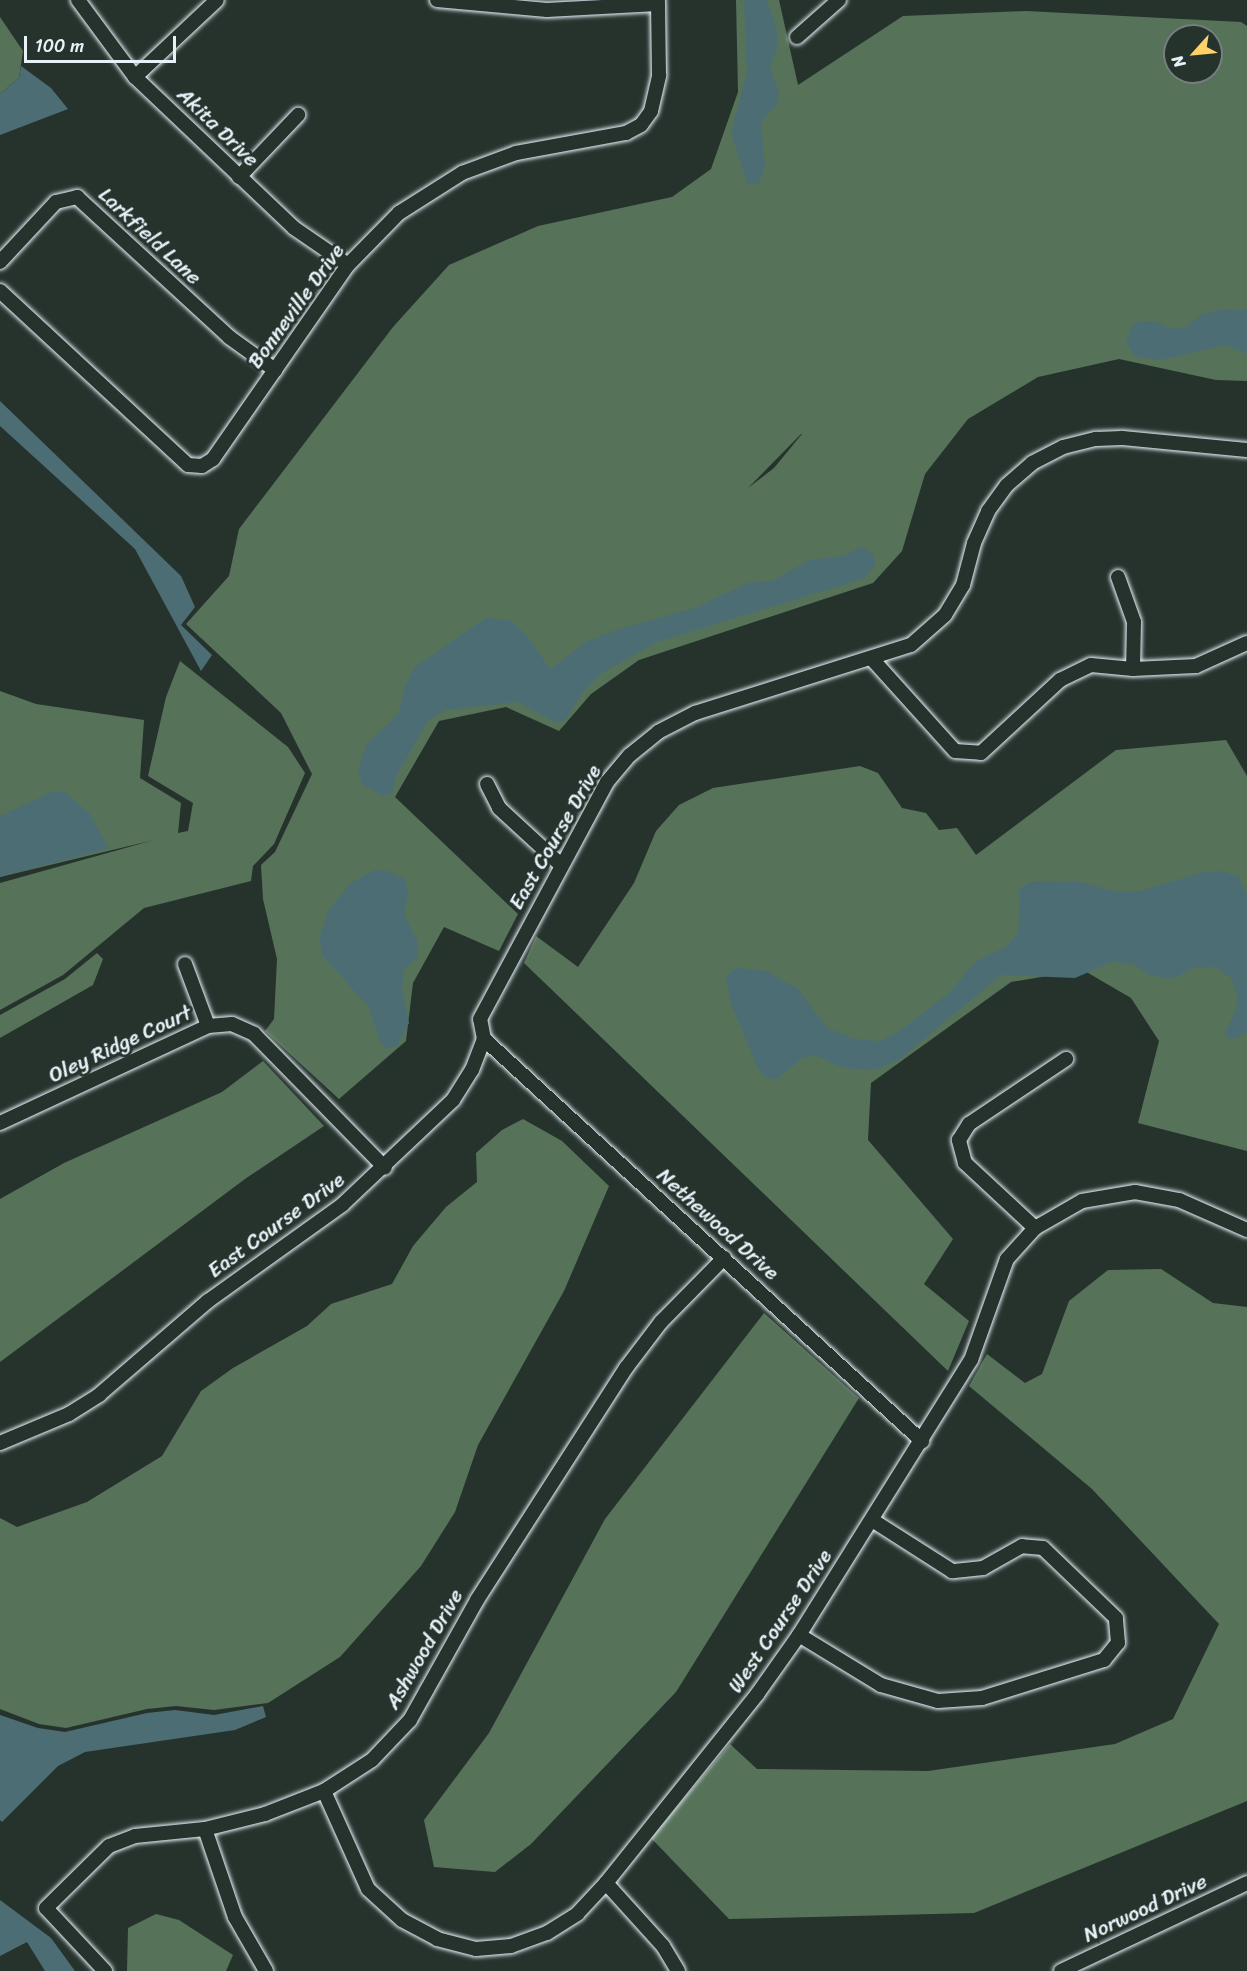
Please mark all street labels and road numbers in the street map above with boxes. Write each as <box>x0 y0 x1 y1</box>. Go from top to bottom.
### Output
street label: Akita Drive <box>172 82 264 172</box>
street label: Larkfield Lane <box>93 182 207 290</box>
street label: Bonneville Drive <box>242 238 350 374</box>
street label: East Course Drive <box>503 760 607 914</box>
street label: Oley Ridge Court <box>44 1000 196 1088</box>
street label: Nethewood Drive <box>652 1162 784 1286</box>
street label: East Course Drive <box>203 1167 349 1283</box>
street label: West Course Drive <box>723 1544 837 1698</box>
street label: Ashwood Drive <box>380 1585 468 1713</box>
street label: Norwood Drive <box>1079 1868 1211 1948</box>

